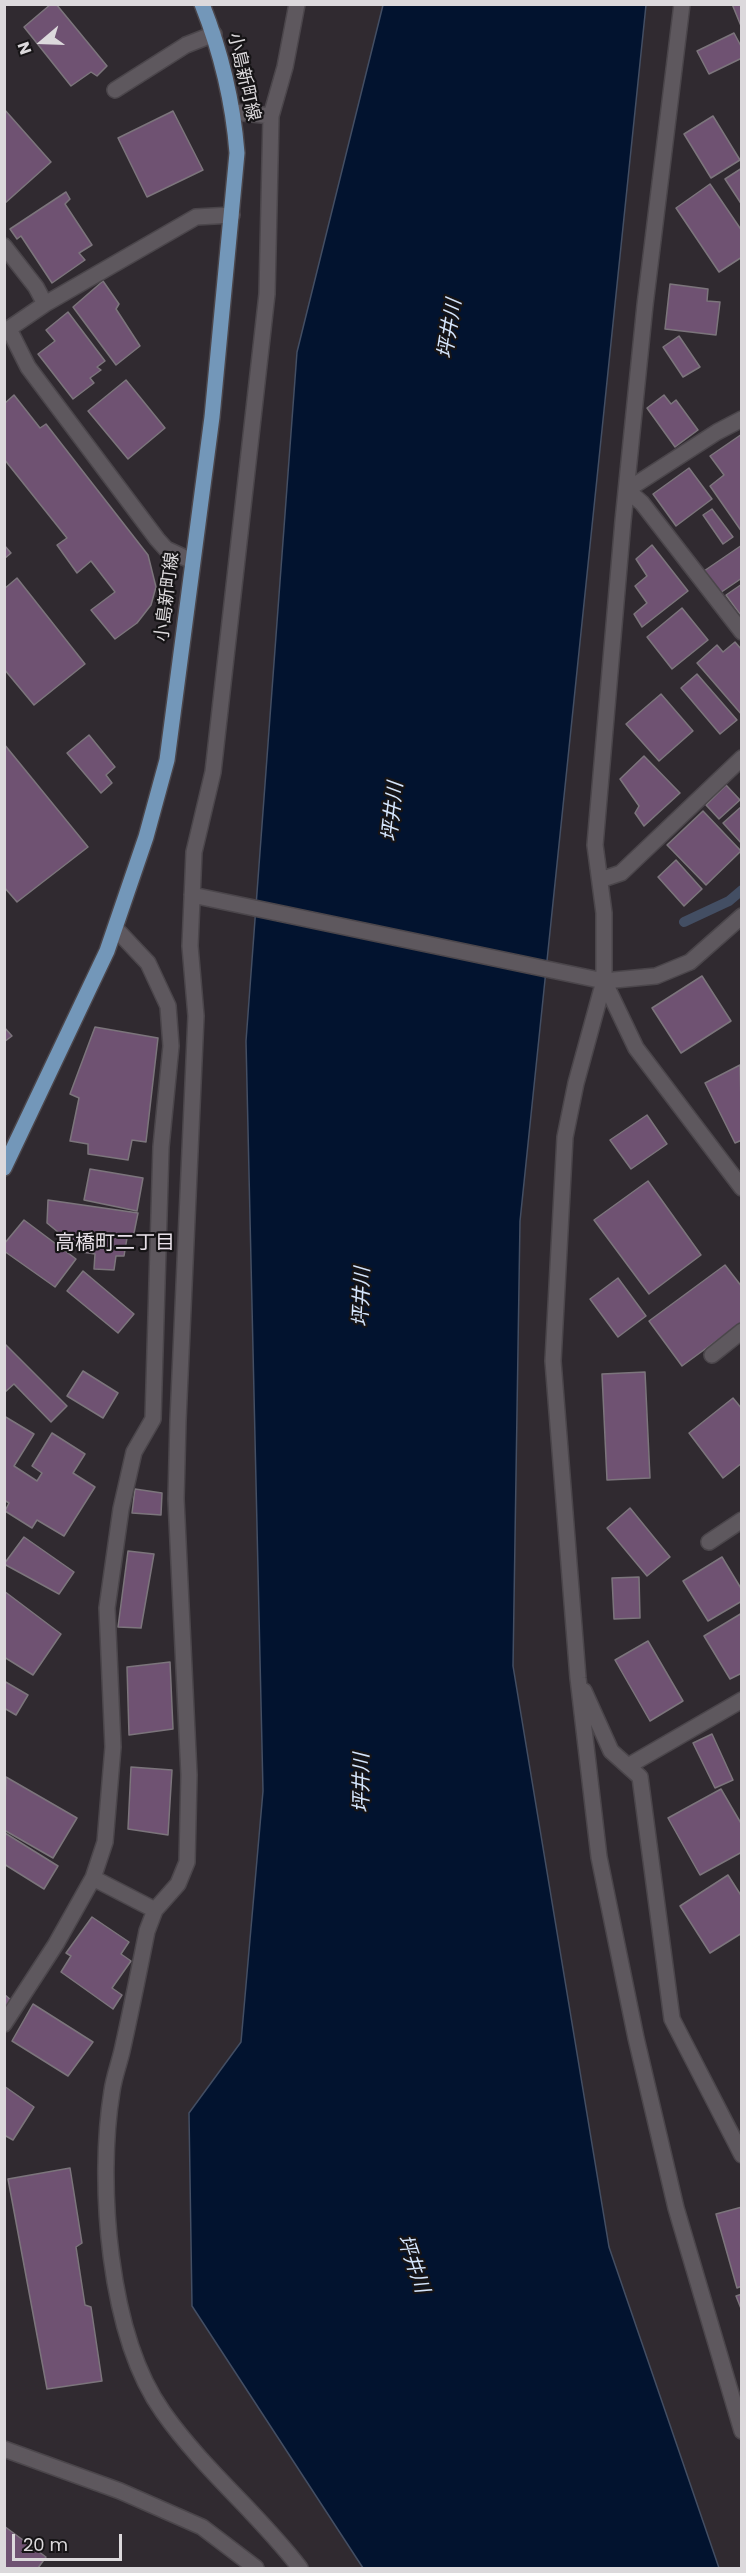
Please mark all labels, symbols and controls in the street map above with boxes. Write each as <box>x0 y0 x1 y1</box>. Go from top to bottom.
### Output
north arrow <box>12 12 72 72</box>
street label: 小島新町線 <box>222 31 264 123</box>
text: N <box>12 39 37 57</box>
water label: 坪井川 <box>434 297 468 361</box>
street label: 小島新町線 <box>152 551 184 643</box>
water label: 坪井川 <box>379 781 409 843</box>
district label: 高橋町二丁目 <box>55 1232 175 1256</box>
water label: 坪井川 <box>350 1267 376 1327</box>
water label: 坪井川 <box>351 1753 375 1813</box>
water label: 坪井川 <box>391 2232 433 2296</box>
scale bar <box>15 2522 124 2560</box>
text: 20 m <box>23 2532 68 2557</box>

